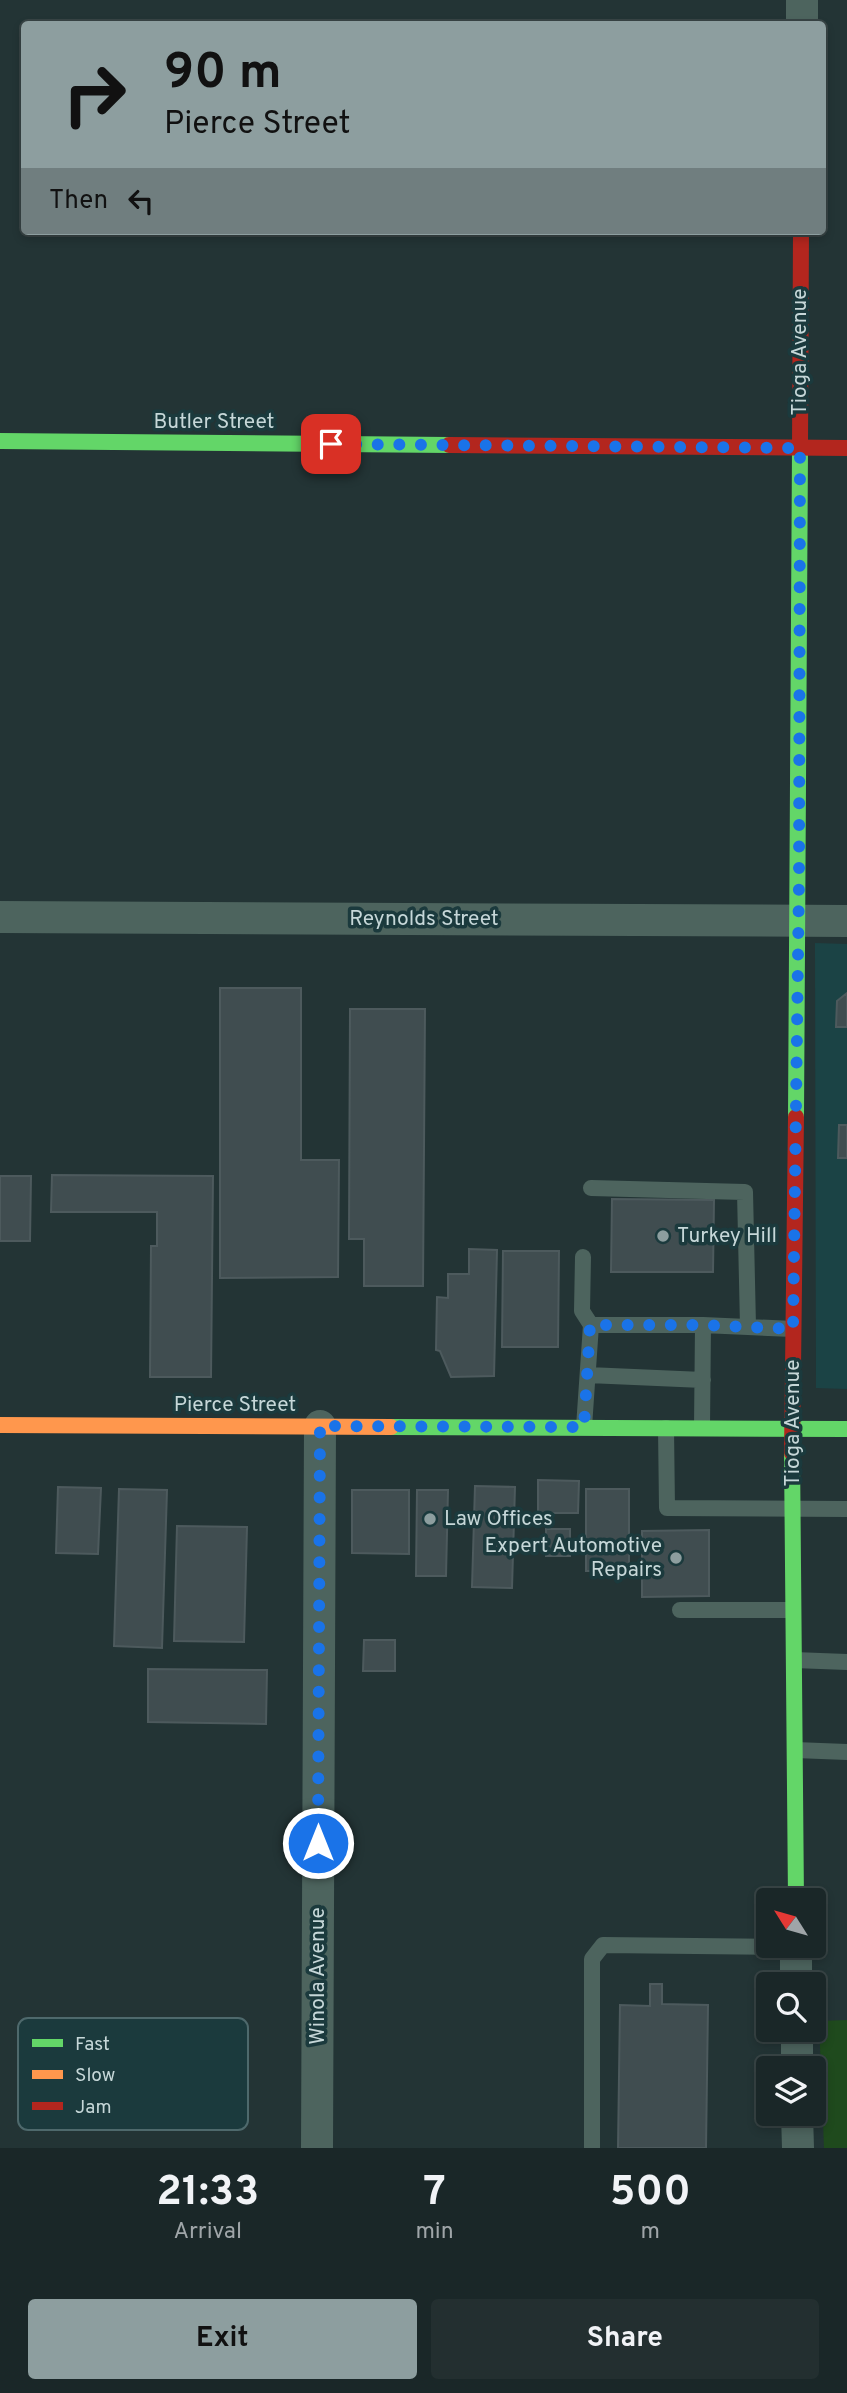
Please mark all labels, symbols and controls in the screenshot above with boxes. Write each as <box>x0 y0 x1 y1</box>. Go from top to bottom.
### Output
text: 90 m <box>164 44 282 106</box>
icon: right <box>49 49 140 140</box>
text: Pierce Street <box>164 105 351 145</box>
icon: left <box>122 182 160 220</box>
text: Then <box>49 185 108 218</box>
street label: Tioga Avenue <box>787 289 814 415</box>
street label: Butler Street <box>153 409 275 436</box>
pin <box>301 414 361 474</box>
icon: arrive <box>312 425 350 463</box>
street label: Reynolds Street <box>349 906 499 933</box>
place label: Turkey Hill <box>677 1223 777 1250</box>
marker: Turkey Hill <box>655 1228 671 1244</box>
street label: Tioga Avenue <box>780 1360 807 1486</box>
street label: Pierce Street <box>174 1392 296 1419</box>
place label: Law Offices <box>444 1506 553 1533</box>
marker: Law Offices <box>422 1511 438 1527</box>
place label: Expert Automotive Repairs <box>484 1533 662 1584</box>
marker: Expert Automotive Repairs <box>668 1550 684 1566</box>
position arrow <box>281 1806 355 1880</box>
north arrow <box>756 1888 826 1958</box>
map controls <box>756 1888 826 2126</box>
street label: Winola Avenue <box>305 1907 332 2045</box>
button: search <box>756 1972 826 2042</box>
legend <box>18 2018 248 2130</box>
text: Fast <box>75 2033 110 2057</box>
button: layers <box>756 2056 826 2126</box>
text: Slow <box>75 2064 115 2088</box>
text: Jam <box>75 2096 112 2120</box>
text: 21:33 <box>156 2167 259 2220</box>
text: 7 <box>423 2167 446 2220</box>
text: 500 <box>610 2167 691 2220</box>
text: Arrival <box>173 2218 242 2247</box>
text: min <box>415 2218 454 2247</box>
text: m <box>641 2218 660 2247</box>
button: Exit <box>28 2299 417 2379</box>
button: Share <box>431 2299 819 2379</box>

